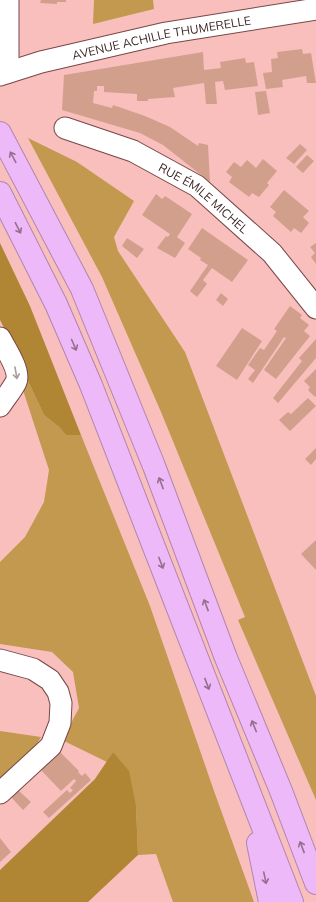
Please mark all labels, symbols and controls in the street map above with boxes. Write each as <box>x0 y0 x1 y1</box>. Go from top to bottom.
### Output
street label: AVENUE ACHILLE THUMERELLE <box>70 12 252 62</box>
one-way arrow <box>9 151 16 163</box>
street label: RUE ÉMILE MICHEL <box>156 159 252 236</box>
one-way arrow <box>14 222 22 234</box>
one-way arrow <box>71 339 78 351</box>
one-way arrow <box>12 366 20 379</box>
one-way arrow <box>156 478 164 490</box>
one-way arrow <box>157 556 165 568</box>
one-way arrow <box>202 599 210 611</box>
one-way arrow <box>204 678 212 690</box>
one-way arrow <box>250 720 257 732</box>
one-way arrow <box>298 841 306 853</box>
one-way arrow <box>261 871 269 884</box>

